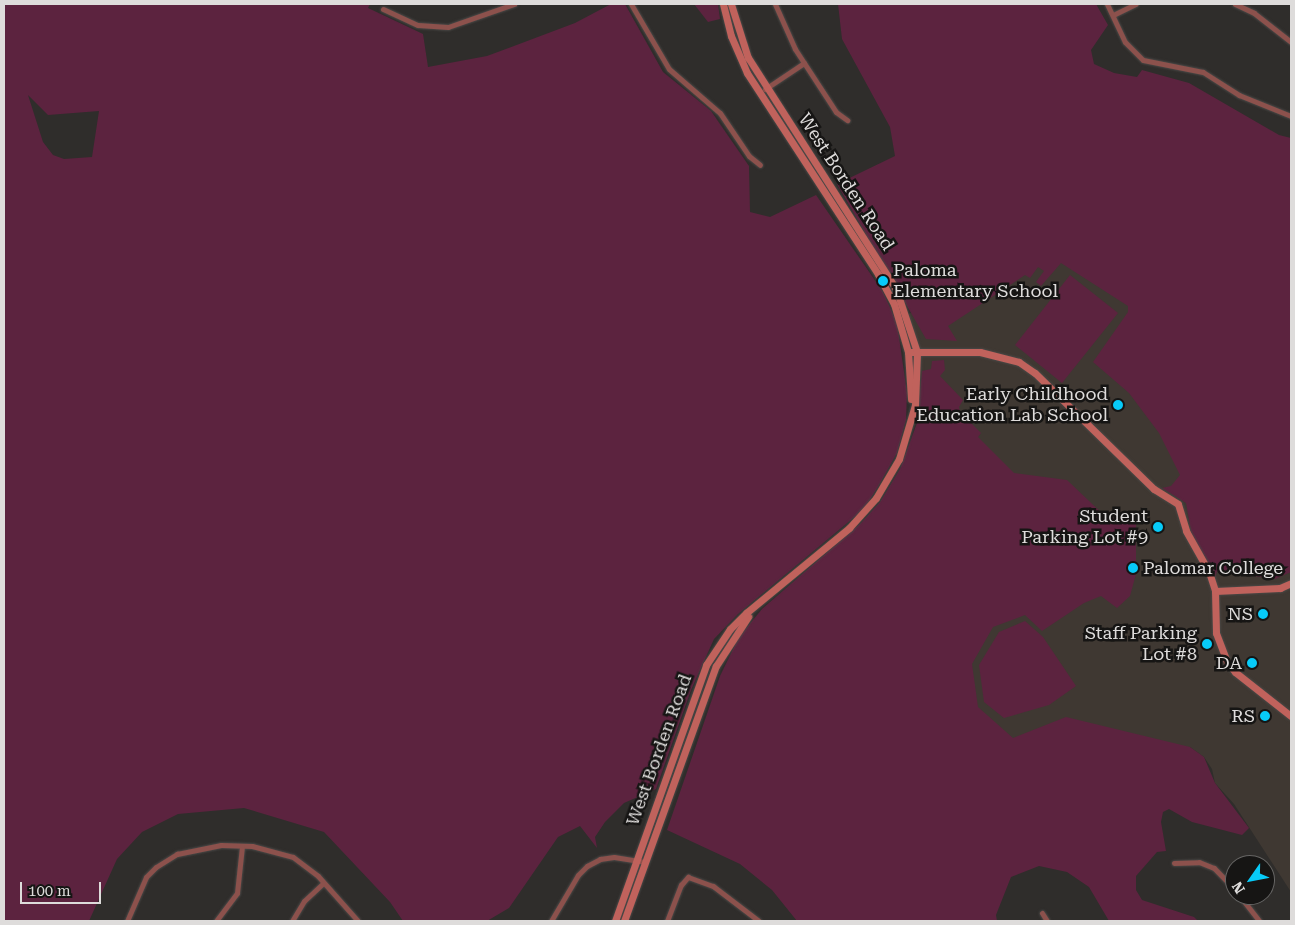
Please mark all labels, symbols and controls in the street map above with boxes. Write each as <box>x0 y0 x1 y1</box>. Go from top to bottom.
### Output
street label: West Borden Road <box>794 109 898 255</box>
place label: Paloma Elementary School <box>893 260 1058 302</box>
marker: Paloma Elementary School <box>877 275 889 287</box>
place label: Early Childhood Education Lab School <box>916 384 1108 426</box>
marker: Early Childhood Education Lab School <box>1112 399 1124 411</box>
place label: Student Parking Lot #9 <box>1021 506 1148 548</box>
marker: Student Parking Lot #9 <box>1152 521 1164 533</box>
place label: Palomar College <box>1143 557 1283 579</box>
marker: Palomar College <box>1127 562 1139 574</box>
place label: NS <box>1227 603 1253 625</box>
marker: NS <box>1257 608 1269 620</box>
place label: Staff Parking Lot #8 <box>1085 623 1197 666</box>
marker: Staff Parking Lot #8 <box>1201 638 1213 650</box>
place label: DA <box>1216 652 1242 674</box>
marker: DA <box>1246 657 1258 669</box>
street label: West Borden Road <box>622 671 696 829</box>
place label: RS <box>1231 705 1255 727</box>
marker: RS <box>1259 710 1271 722</box>
north arrow <box>1225 855 1275 905</box>
scale bar <box>22 872 104 904</box>
text: N <box>1229 879 1248 897</box>
text: 100 m <box>28 882 71 900</box>

